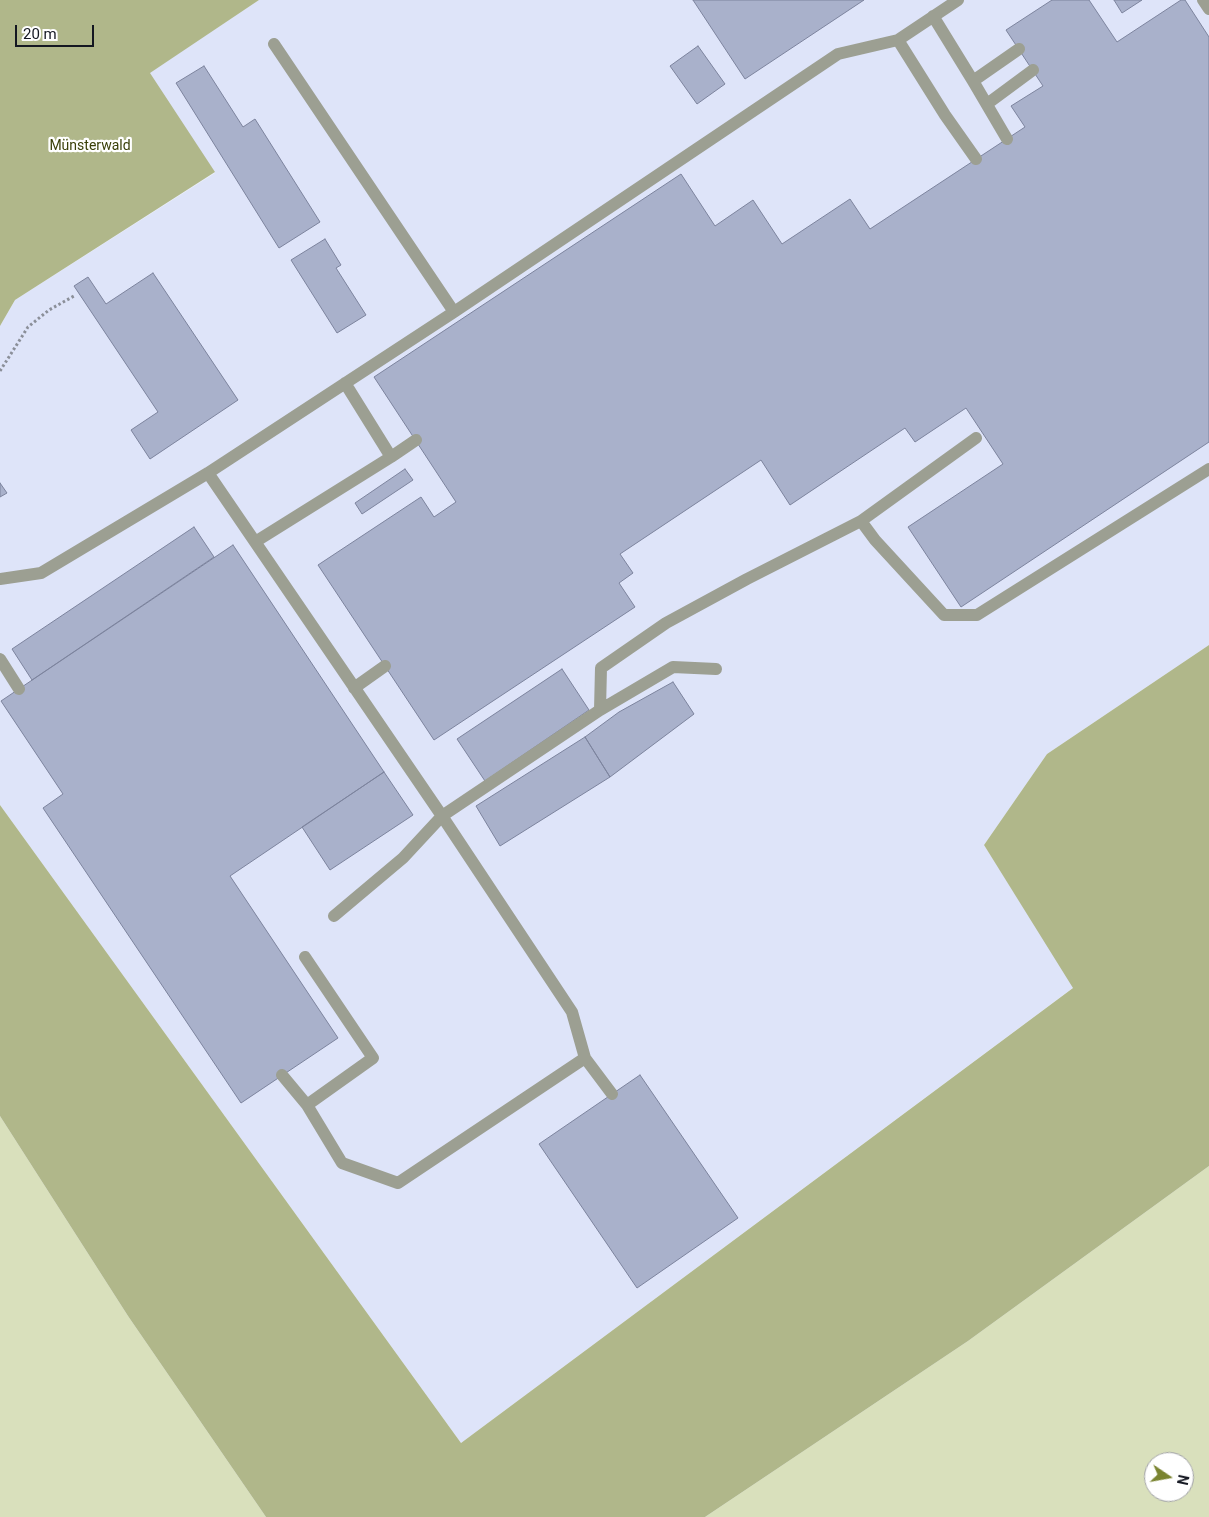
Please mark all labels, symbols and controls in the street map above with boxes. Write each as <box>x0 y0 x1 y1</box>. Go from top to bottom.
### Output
scale bar <box>18 15 96 47</box>
text: 20 m <box>23 25 57 43</box>
park label: Münsterwald <box>49 138 131 154</box>
north arrow <box>1144 1452 1194 1502</box>
text: N <box>1174 1473 1192 1486</box>

